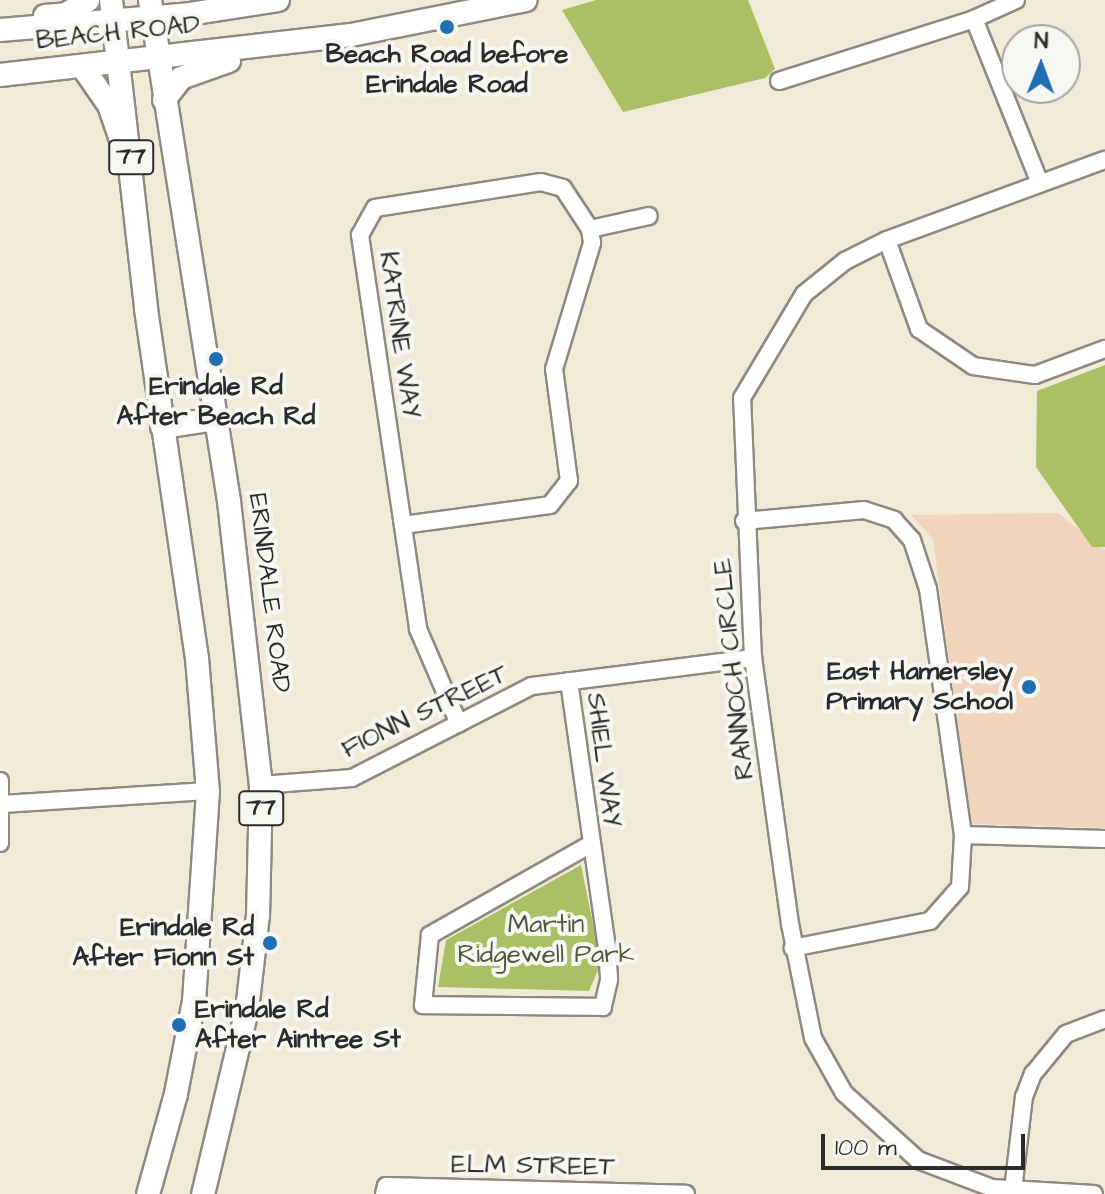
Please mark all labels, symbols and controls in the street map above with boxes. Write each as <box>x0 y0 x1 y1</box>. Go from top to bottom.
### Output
street label: BEACH ROAD <box>35 9 201 57</box>
marker: Beach Road before Erindale Road <box>438 18 456 36</box>
north arrow <box>1001 24 1081 104</box>
text: N <box>1034 26 1049 57</box>
place label: Beach Road before Erindale Road <box>326 39 568 100</box>
road number: 77 <box>107 137 155 177</box>
street label: KATRINE WAY <box>372 250 426 420</box>
marker: Erindale Rd After Beach Rd <box>207 350 225 368</box>
place label: Erindale Rd After Beach Rd <box>117 371 315 432</box>
street label: ERINDALE ROAD <box>241 491 297 695</box>
street label: RANNOCH CIRCLE <box>707 557 761 781</box>
place label: East Hamersley Primary School <box>826 656 1013 718</box>
street label: FIONN STREET <box>337 658 513 766</box>
marker: East Hamersley Primary School <box>1020 678 1038 696</box>
street label: SHIEL WAY <box>579 691 627 829</box>
road number: 77 <box>237 788 285 828</box>
park label: Martin Ridgewell Park <box>457 909 635 970</box>
place label: Erindale Rd After Fionn St <box>72 912 254 974</box>
marker: Erindale Rd After Fionn St <box>261 934 279 952</box>
place label: Erindale Rd After Aintree St <box>195 994 401 1056</box>
marker: Erindale Rd After Aintree St <box>170 1016 188 1034</box>
scale bar <box>825 1118 1029 1168</box>
text: 100 m <box>835 1131 897 1165</box>
street label: ELM STREET <box>451 1149 615 1183</box>

